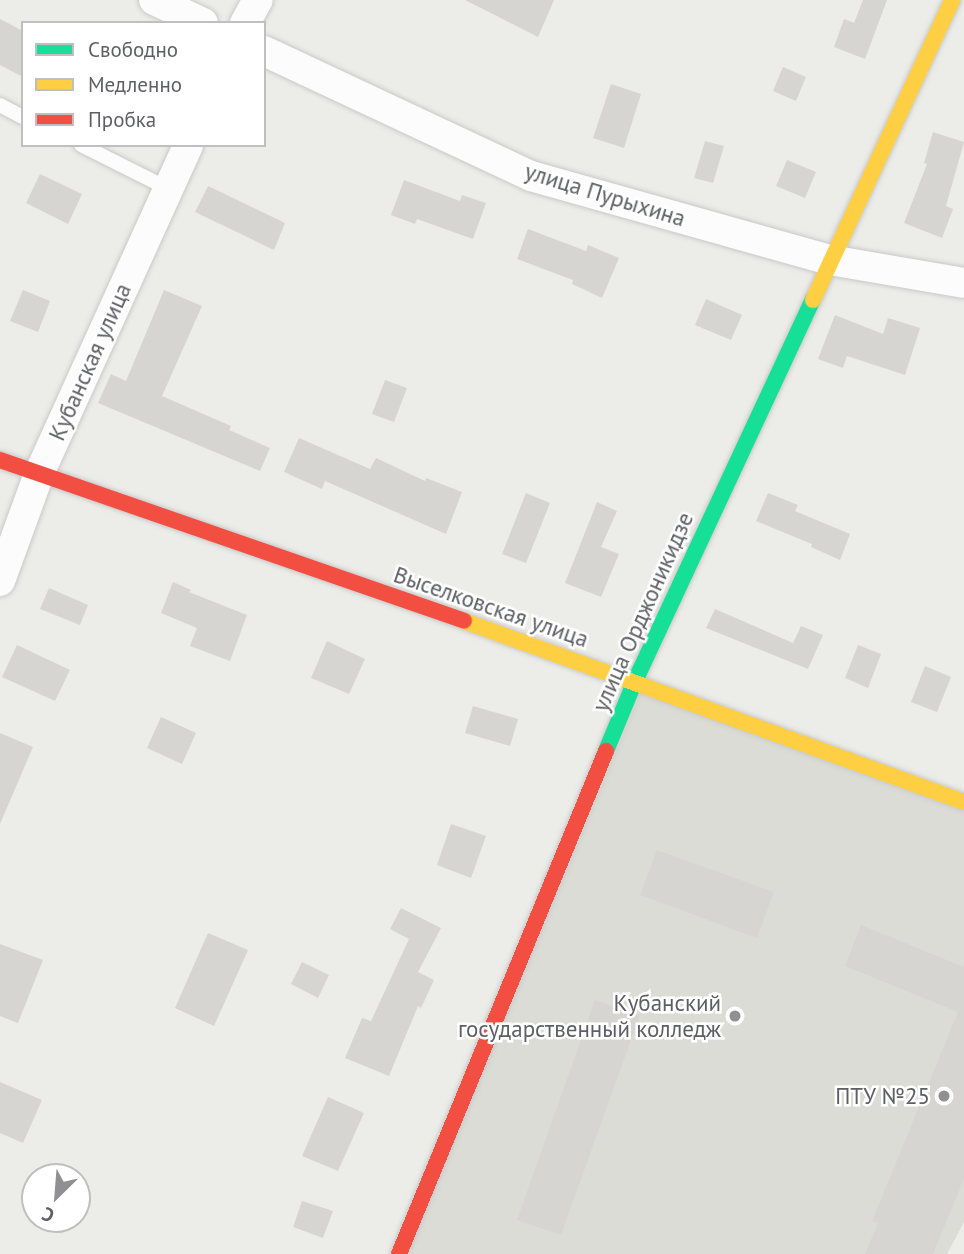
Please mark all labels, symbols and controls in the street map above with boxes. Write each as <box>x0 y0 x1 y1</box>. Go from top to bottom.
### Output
legend <box>21 21 266 147</box>
text: Свободно <box>88 36 178 63</box>
text: Медленно <box>88 71 182 98</box>
text: Пробка <box>88 106 156 133</box>
street label: улица Пурыхина <box>521 157 689 233</box>
street label: Кубанская улица <box>43 279 137 445</box>
street label: улица Орджоникидзе <box>587 508 699 716</box>
street label: Выселковская улица <box>390 561 592 653</box>
place label: Кубанский государственный колледж <box>458 989 721 1043</box>
marker: Кубанский государственный колледж <box>727 1008 743 1024</box>
place label: ПТУ №25 <box>834 1082 930 1110</box>
marker: ПТУ №25 <box>936 1088 952 1104</box>
north arrow <box>21 1163 91 1233</box>
text: С <box>38 1202 58 1228</box>

